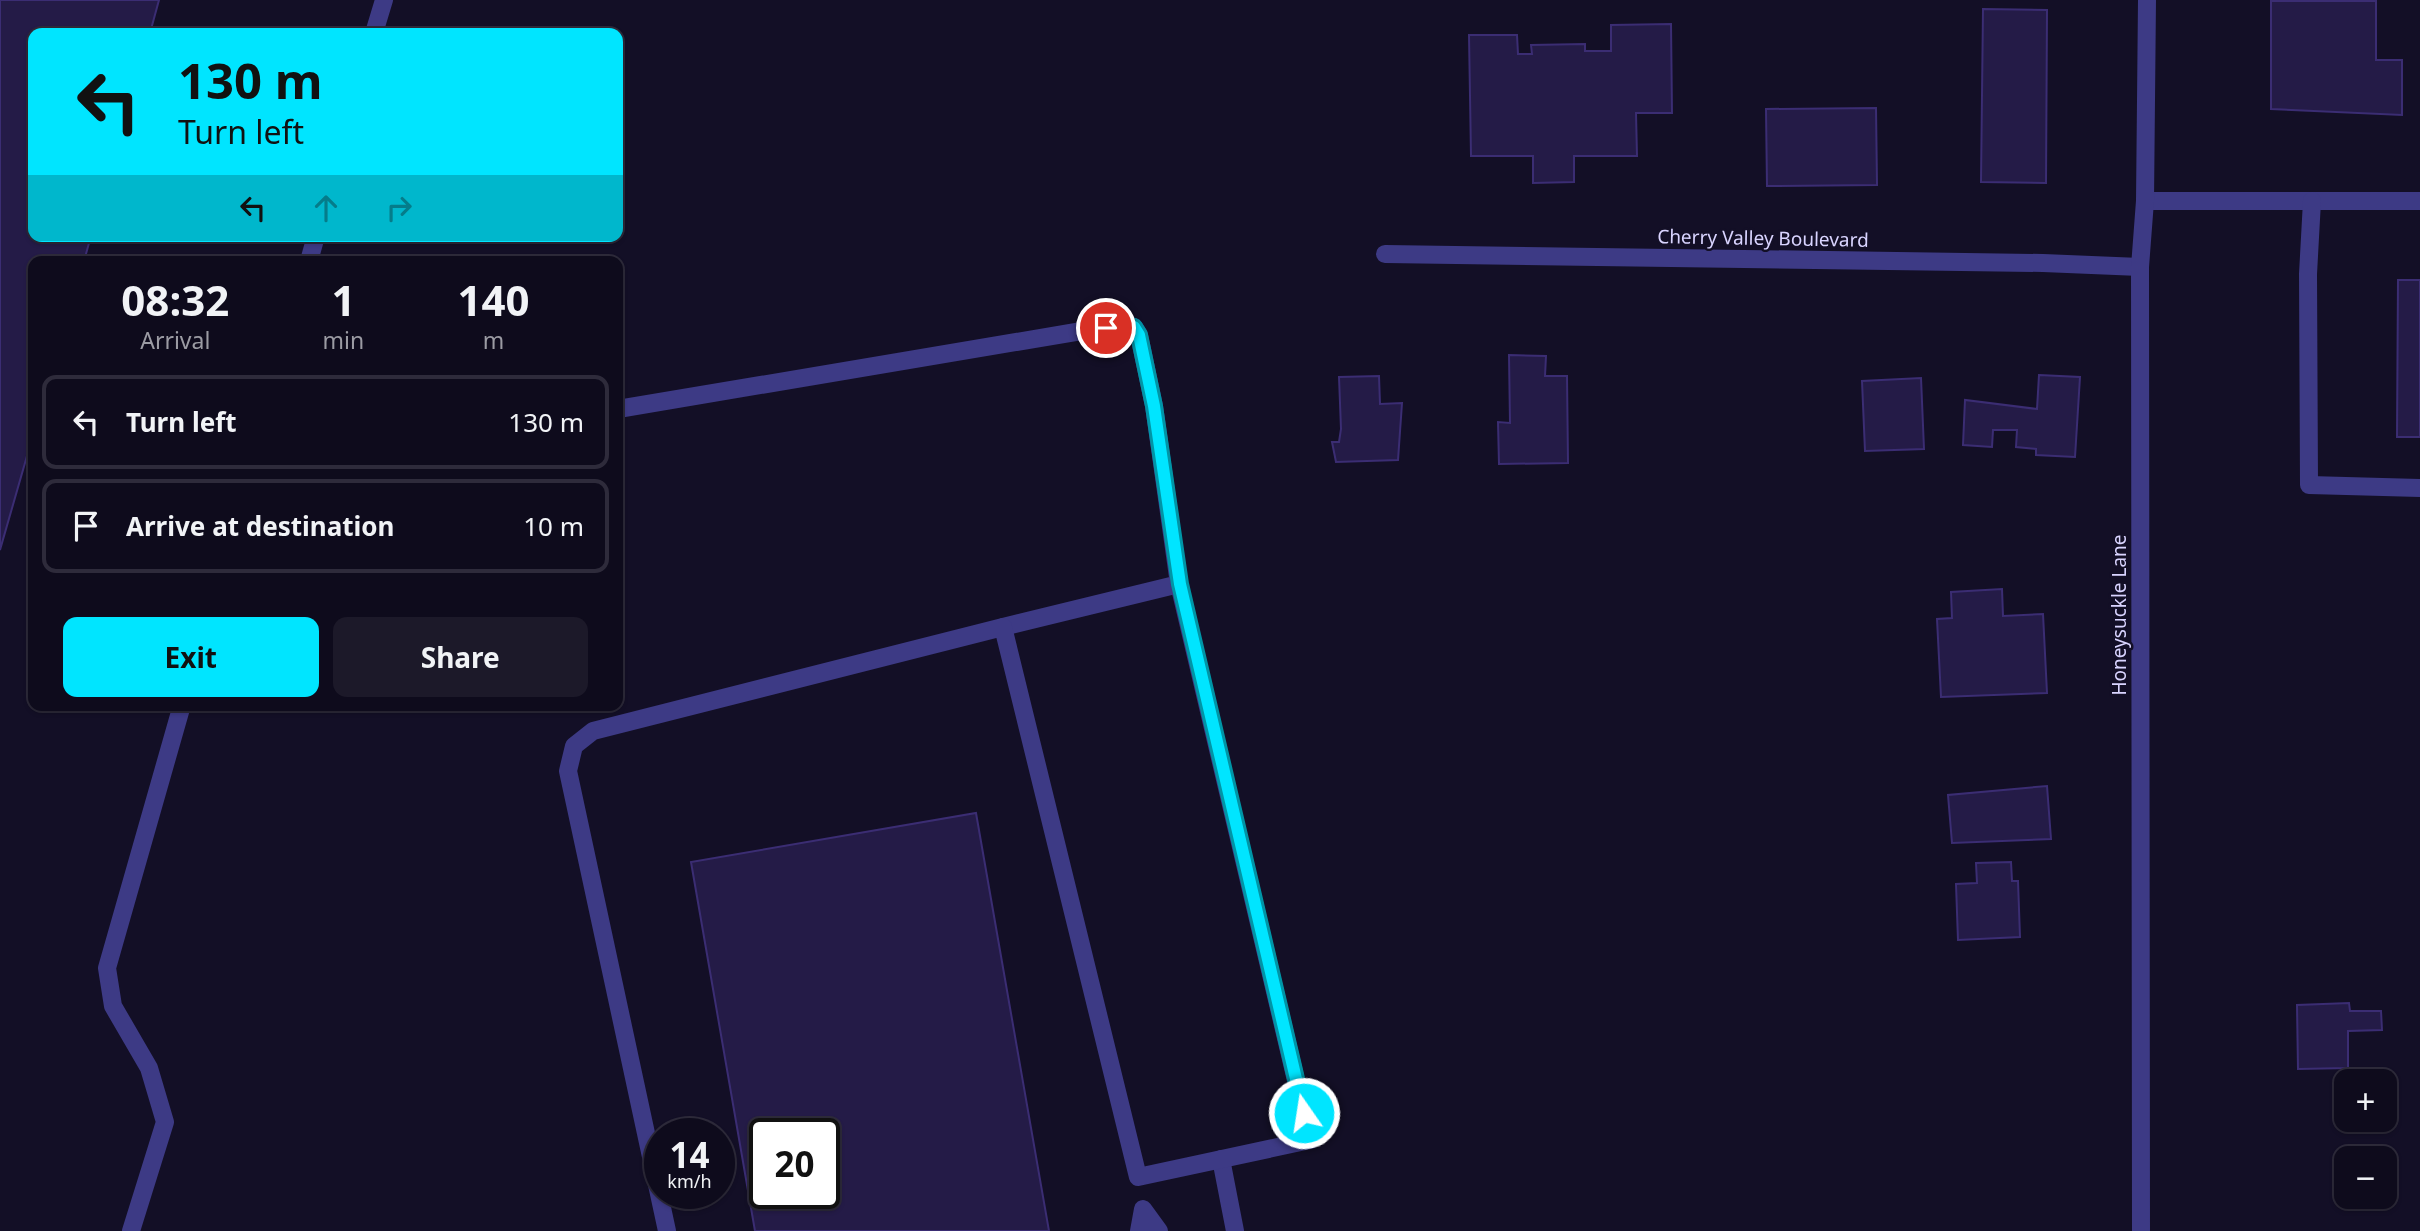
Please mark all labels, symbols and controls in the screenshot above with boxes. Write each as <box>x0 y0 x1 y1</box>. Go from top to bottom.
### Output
text: 130 m <box>178 47 323 113</box>
icon: left <box>63 56 154 147</box>
text: Turn left <box>178 110 304 153</box>
icon: left <box>234 189 272 227</box>
icon: ahead <box>307 189 345 227</box>
icon: right <box>380 189 418 227</box>
street label: Cherry Valley Boulevard <box>1657 223 1869 253</box>
text: 08:32 <box>121 271 229 328</box>
text: 1 <box>331 271 355 328</box>
text: 140 <box>458 271 530 328</box>
pin <box>1076 298 1136 358</box>
icon: arrive <box>1087 309 1125 347</box>
text: Arrival <box>140 324 210 356</box>
text: min <box>323 324 364 356</box>
text: m <box>483 324 504 356</box>
icon: left <box>67 403 105 441</box>
text: Turn left <box>126 404 237 440</box>
text: 130 m <box>508 404 584 440</box>
icon: arrive <box>67 507 105 545</box>
text: Arrive at destination <box>126 508 395 544</box>
text: 10 m <box>523 508 584 544</box>
street label: Honeysuckle Lane <box>2106 534 2132 696</box>
button: Exit <box>63 617 319 697</box>
button: Share <box>333 617 588 697</box>
map controls <box>2334 1069 2397 1209</box>
button: + <box>2334 1069 2397 1132</box>
position arrow <box>1267 1076 1341 1150</box>
speed limit sign: 20 <box>749 1118 840 1209</box>
text: 14 <box>669 1131 710 1178</box>
button: − <box>2334 1146 2397 1209</box>
text: km/h <box>667 1169 712 1193</box>

